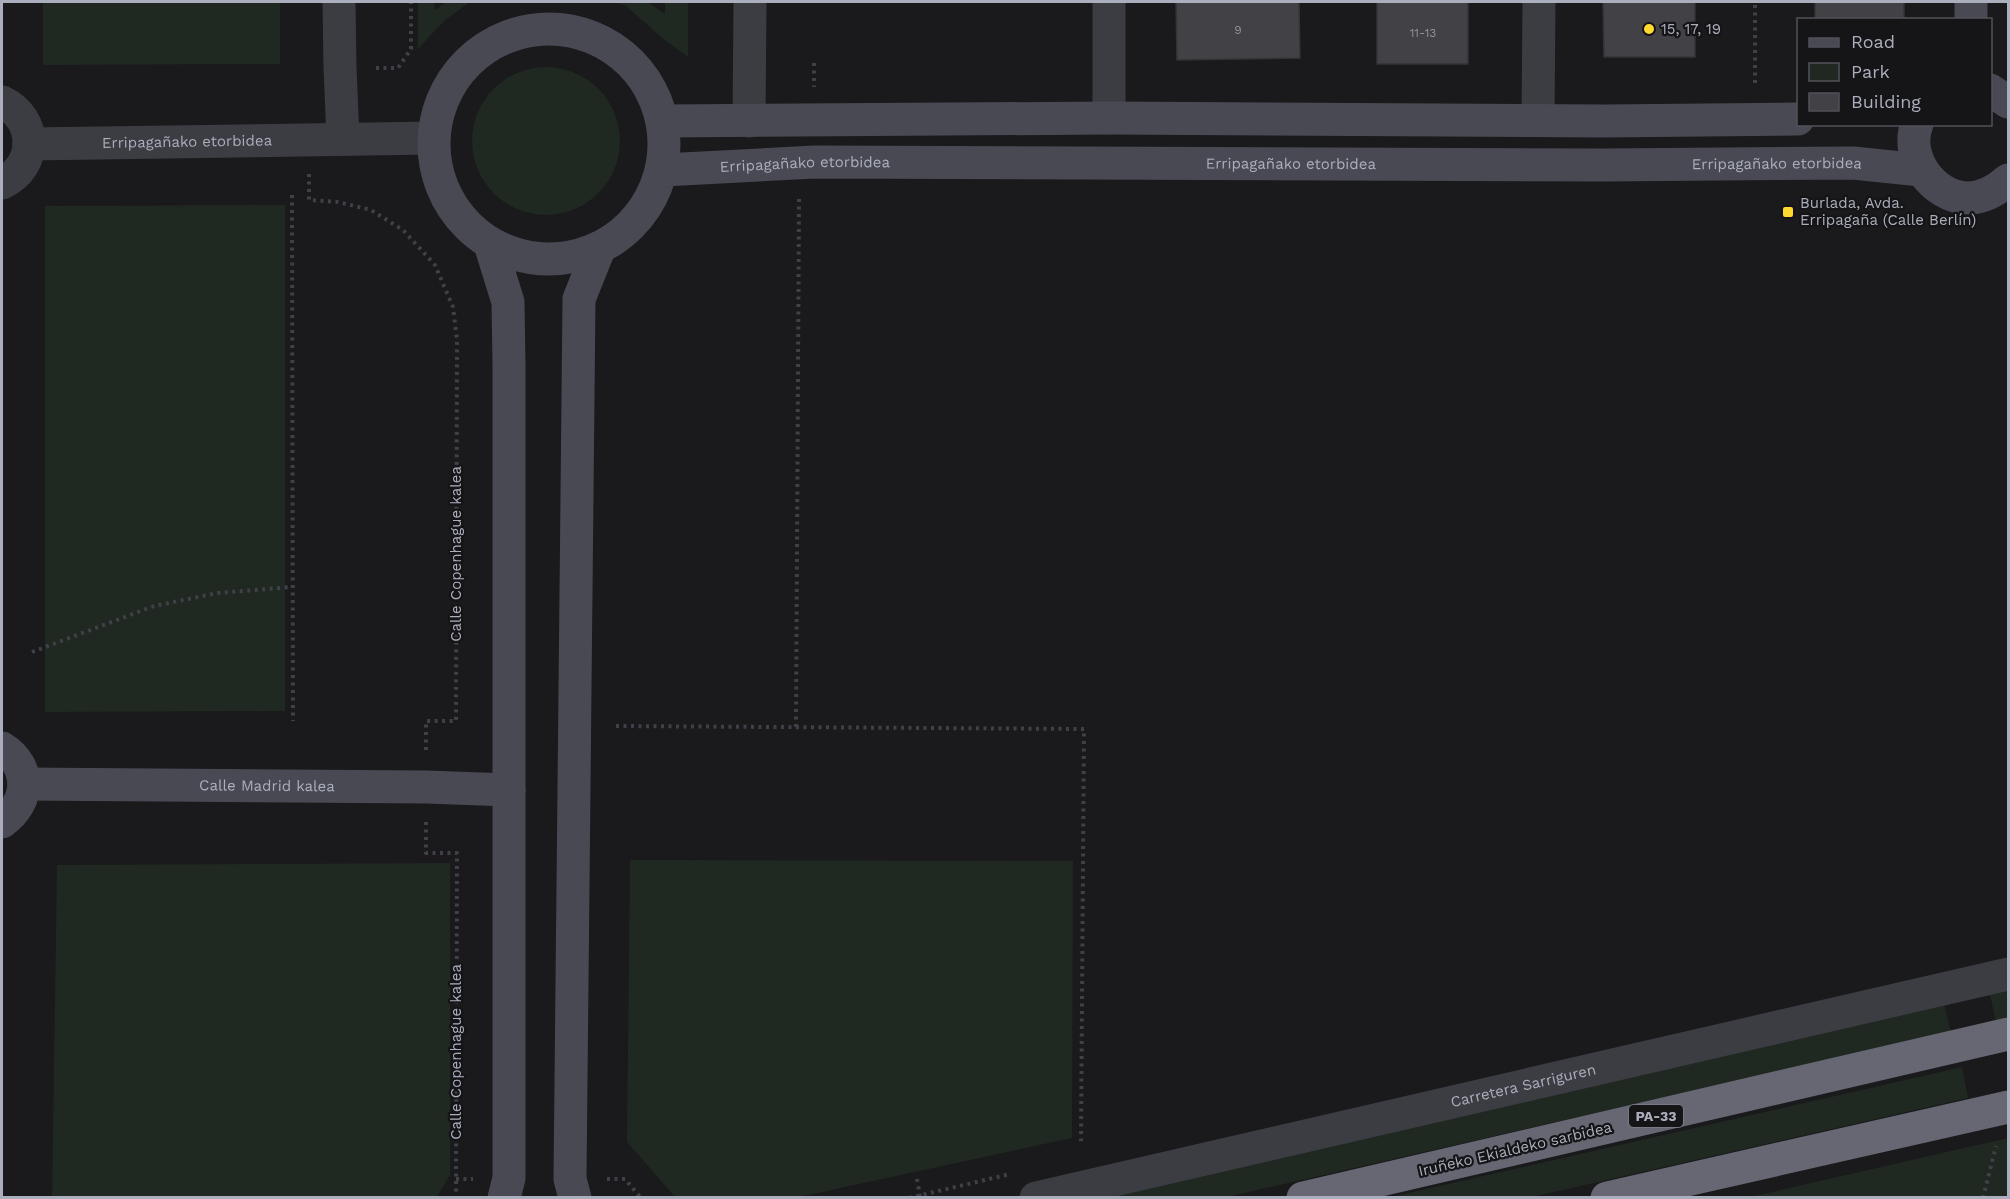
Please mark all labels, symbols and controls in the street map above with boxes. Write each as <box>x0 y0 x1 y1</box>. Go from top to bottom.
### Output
legend <box>1797 18 1992 126</box>
place label: 15, 17, 19 <box>1661 20 1721 38</box>
marker: 15, 17, 19 <box>1642 22 1656 36</box>
house number: 9 <box>1234 23 1242 37</box>
house number: 11-13 <box>1410 26 1436 40</box>
text: Road <box>1851 31 1895 52</box>
text: Park <box>1851 61 1890 82</box>
text: Building <box>1851 91 1921 112</box>
street label: Erripagañako etorbidea <box>102 131 273 152</box>
street label: Erripagañako etorbidea <box>719 153 890 176</box>
street label: Erripagañako etorbidea <box>1206 154 1376 173</box>
street label: Erripagañako etorbidea <box>1692 154 1863 173</box>
place label: Burlada, Avda. Erripagaña (Calle Berlín) <box>1800 194 1976 229</box>
marker: Burlada, Avda. Erripagaña (Calle Berlín) <box>1781 205 1795 219</box>
street label: Calle Copenhague kalea <box>447 466 465 642</box>
street label: Calle Madrid kalea <box>199 776 335 795</box>
street label: Calle Copenhague kalea <box>447 964 465 1140</box>
street label: Carretera Sarriguren <box>1449 1060 1598 1111</box>
road number: PA-33 <box>1629 1105 1683 1127</box>
street label: Iruñeko Ekialdeko sarbidea <box>1416 1118 1614 1180</box>

